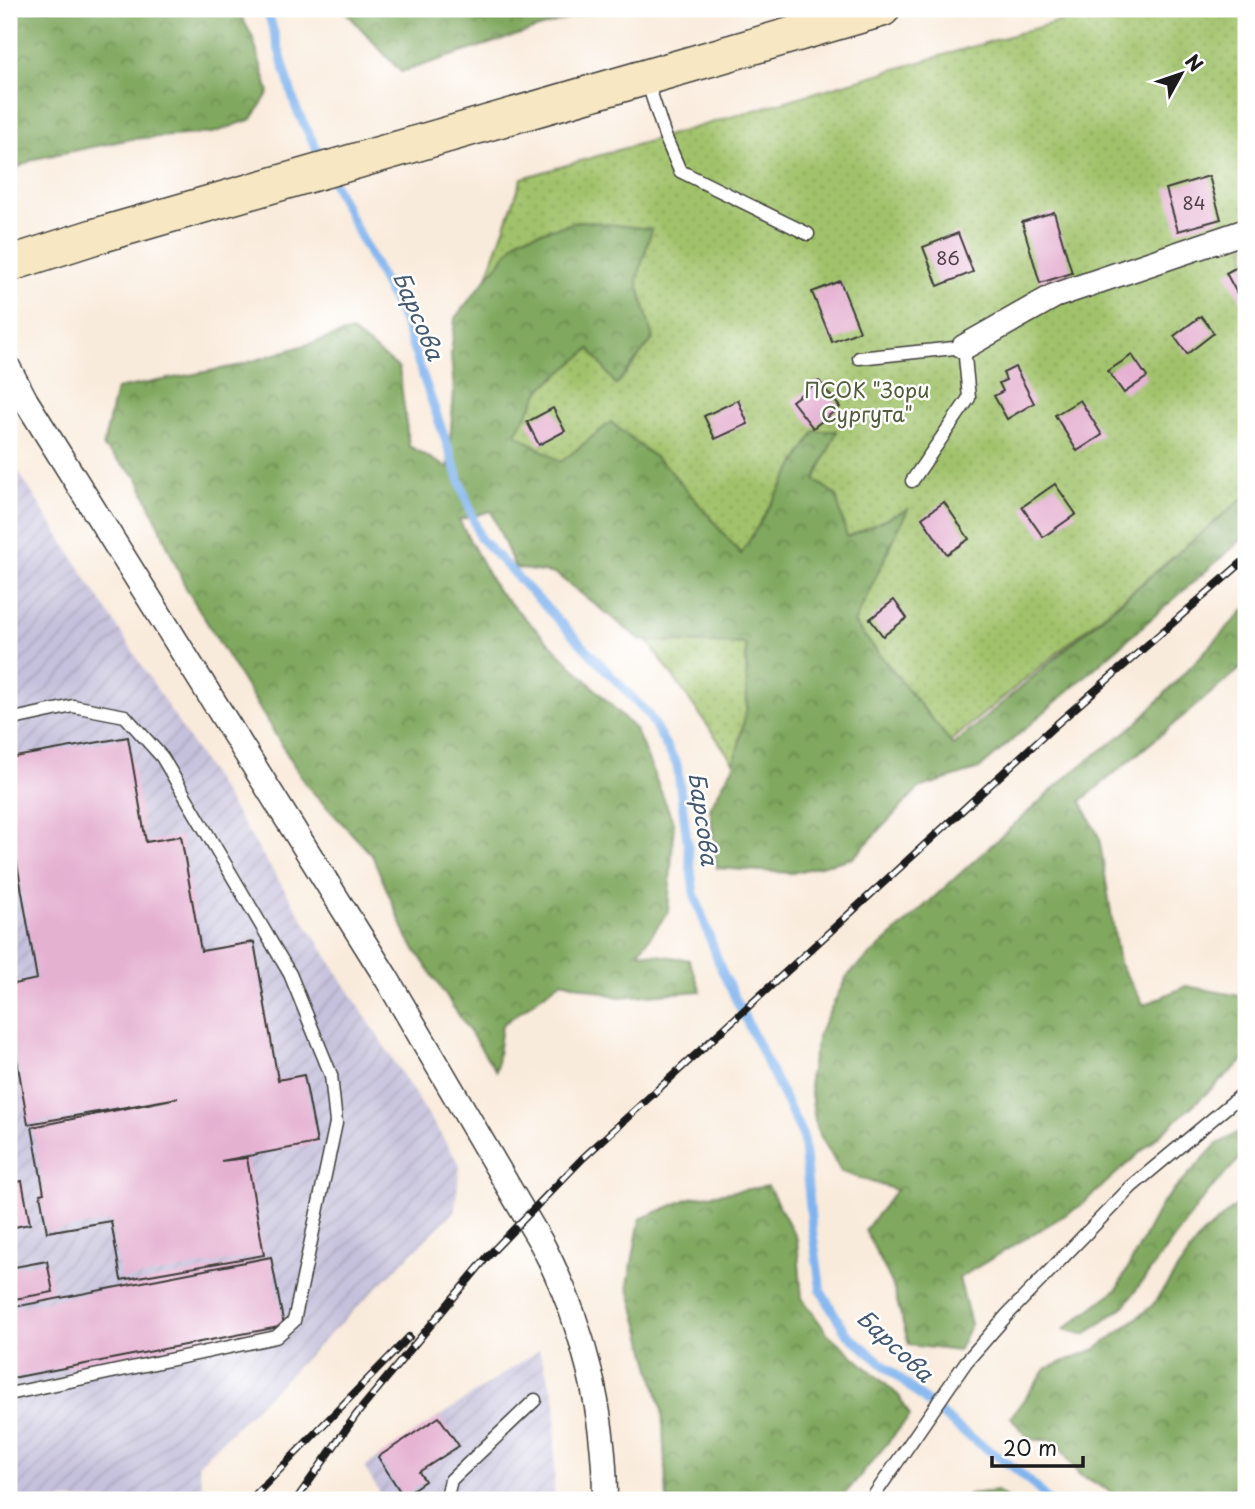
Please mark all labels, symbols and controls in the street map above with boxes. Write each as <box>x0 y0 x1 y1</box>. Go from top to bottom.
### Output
north arrow <box>1146 38 1216 108</box>
text: N <box>1179 48 1210 77</box>
house number: 84 <box>1182 189 1206 216</box>
house number: 86 <box>936 244 960 271</box>
water label: Барсова <box>385 266 454 366</box>
park label: ПСОК "Зори Сургута" <box>804 373 930 429</box>
water label: Барсова <box>681 770 728 868</box>
water label: Барсова <box>850 1300 943 1390</box>
scale bar <box>992 1425 1084 1469</box>
text: 20 m <box>1003 1431 1057 1463</box>

